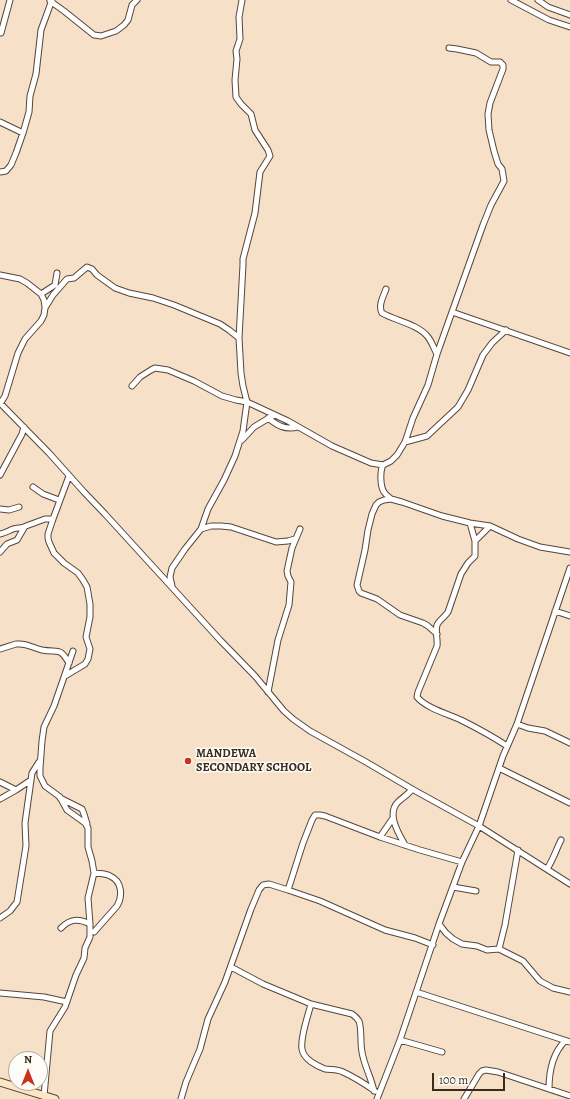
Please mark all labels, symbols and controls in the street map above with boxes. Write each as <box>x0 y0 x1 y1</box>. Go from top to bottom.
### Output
place label: MANDEWA SECONDARY SCHOOL <box>196 747 311 775</box>
marker: MANDEWA SECONDARY SCHOOL <box>183 756 193 766</box>
north arrow <box>8 1051 48 1091</box>
text: N <box>24 1052 32 1067</box>
scale bar <box>434 1065 507 1091</box>
text: 100 m <box>439 1072 468 1088</box>

